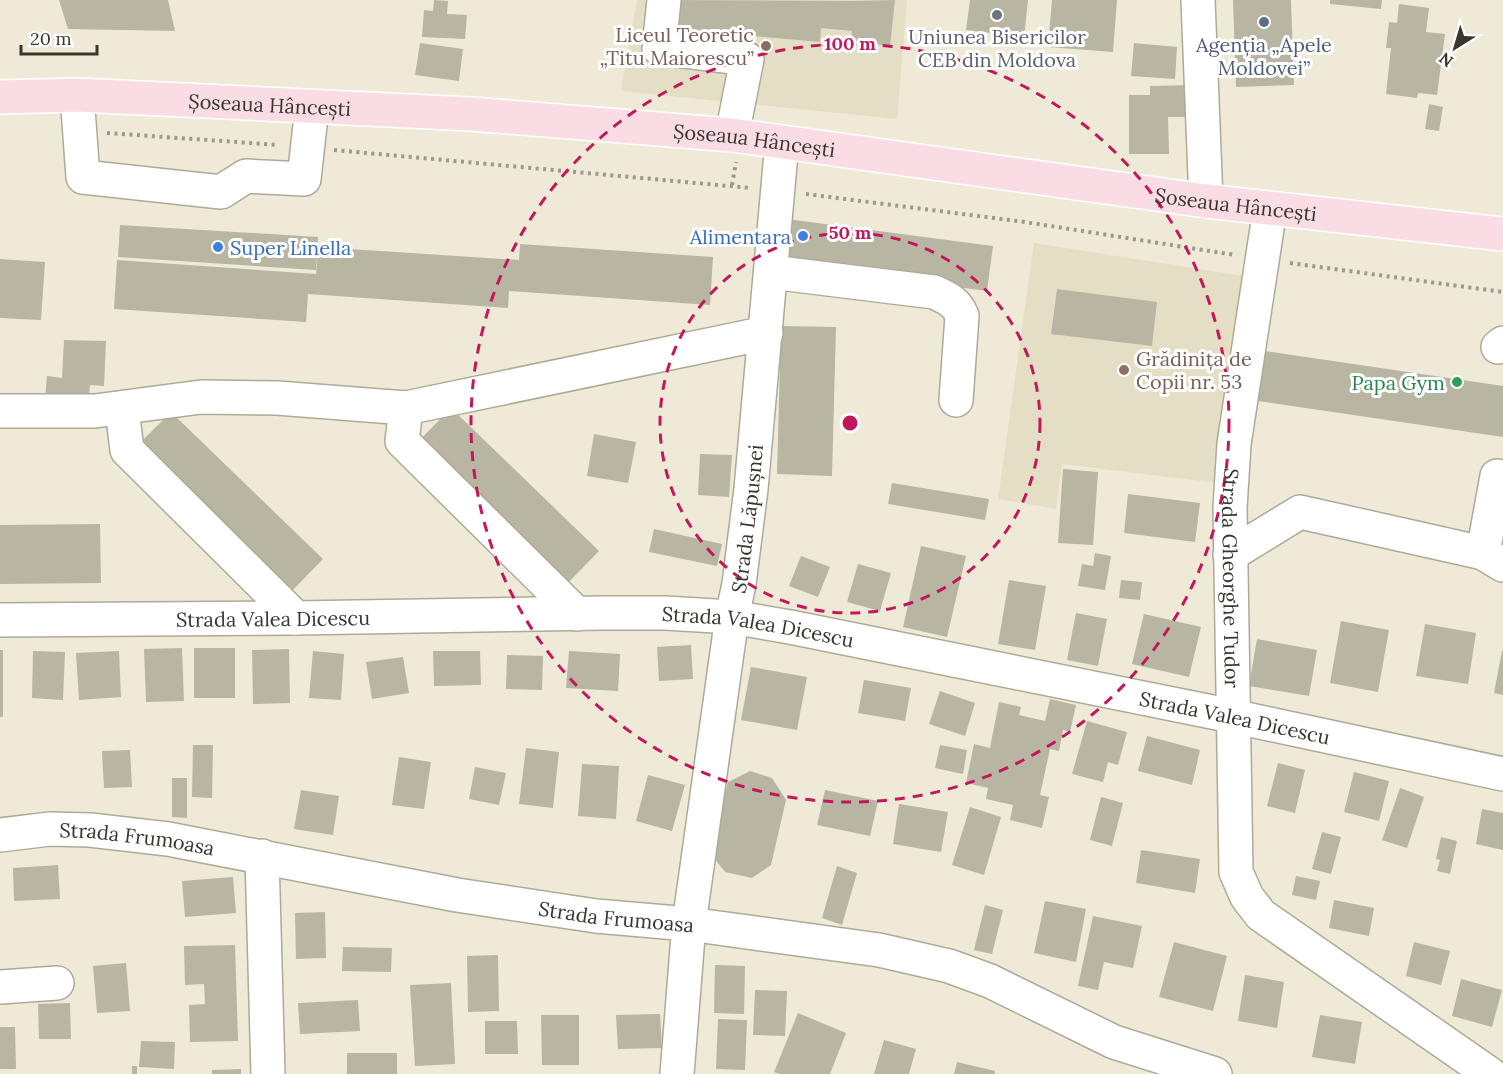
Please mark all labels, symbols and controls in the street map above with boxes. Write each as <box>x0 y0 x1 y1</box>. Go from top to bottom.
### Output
marker: Uniunea Bisericilor CEB din Moldova <box>990 8 1004 22</box>
marker: Agenția „Apele Moldovei” <box>1257 15 1271 29</box>
scale bar <box>21 18 98 56</box>
north arrow <box>1425 18 1485 78</box>
place label: Liceul Teoretic „Titu Maiorescu” <box>599 22 754 70</box>
place label: Uniunea Bisericilor CEB din Moldova <box>908 24 1086 72</box>
text: 20 m <box>30 27 72 50</box>
text: 100 m <box>824 32 876 55</box>
place label: Agenția „Apele Moldovei” <box>1195 32 1332 80</box>
marker: Liceul Teoretic „Titu Maiorescu” <box>759 39 773 53</box>
text: N <box>1435 48 1457 72</box>
street label: Șoseaua Hâncești <box>188 88 352 121</box>
street label: Șoseaua Hâncești <box>672 118 837 162</box>
street label: Șoseaua Hâncești <box>1153 182 1318 226</box>
text: 50 m <box>829 221 872 244</box>
place label: Alimentara <box>689 224 791 249</box>
marker: Alimentara <box>796 229 810 243</box>
place label: Super Linella <box>230 235 351 260</box>
marker: Super Linella <box>211 240 225 254</box>
place label: Grădinița de Copii nr. 53 <box>1136 346 1252 394</box>
marker: Grădinița de Copii nr. 53 <box>1117 363 1131 377</box>
place label: Papa Gym <box>1352 370 1445 395</box>
marker: Papa Gym <box>1450 375 1464 389</box>
centre of rings <box>840 413 860 433</box>
street label: Strada Lăpușnei <box>725 443 767 595</box>
street label: Strada Gheorghe Tudor <box>1217 467 1245 689</box>
street label: Strada Valea Dicescu <box>661 600 856 652</box>
street label: Strada Valea Dicescu <box>176 604 370 631</box>
street label: Strada Valea Dicescu <box>1137 685 1333 749</box>
street label: Strada Frumoasa <box>59 817 217 860</box>
street label: Strada Frumoasa <box>537 895 695 937</box>

